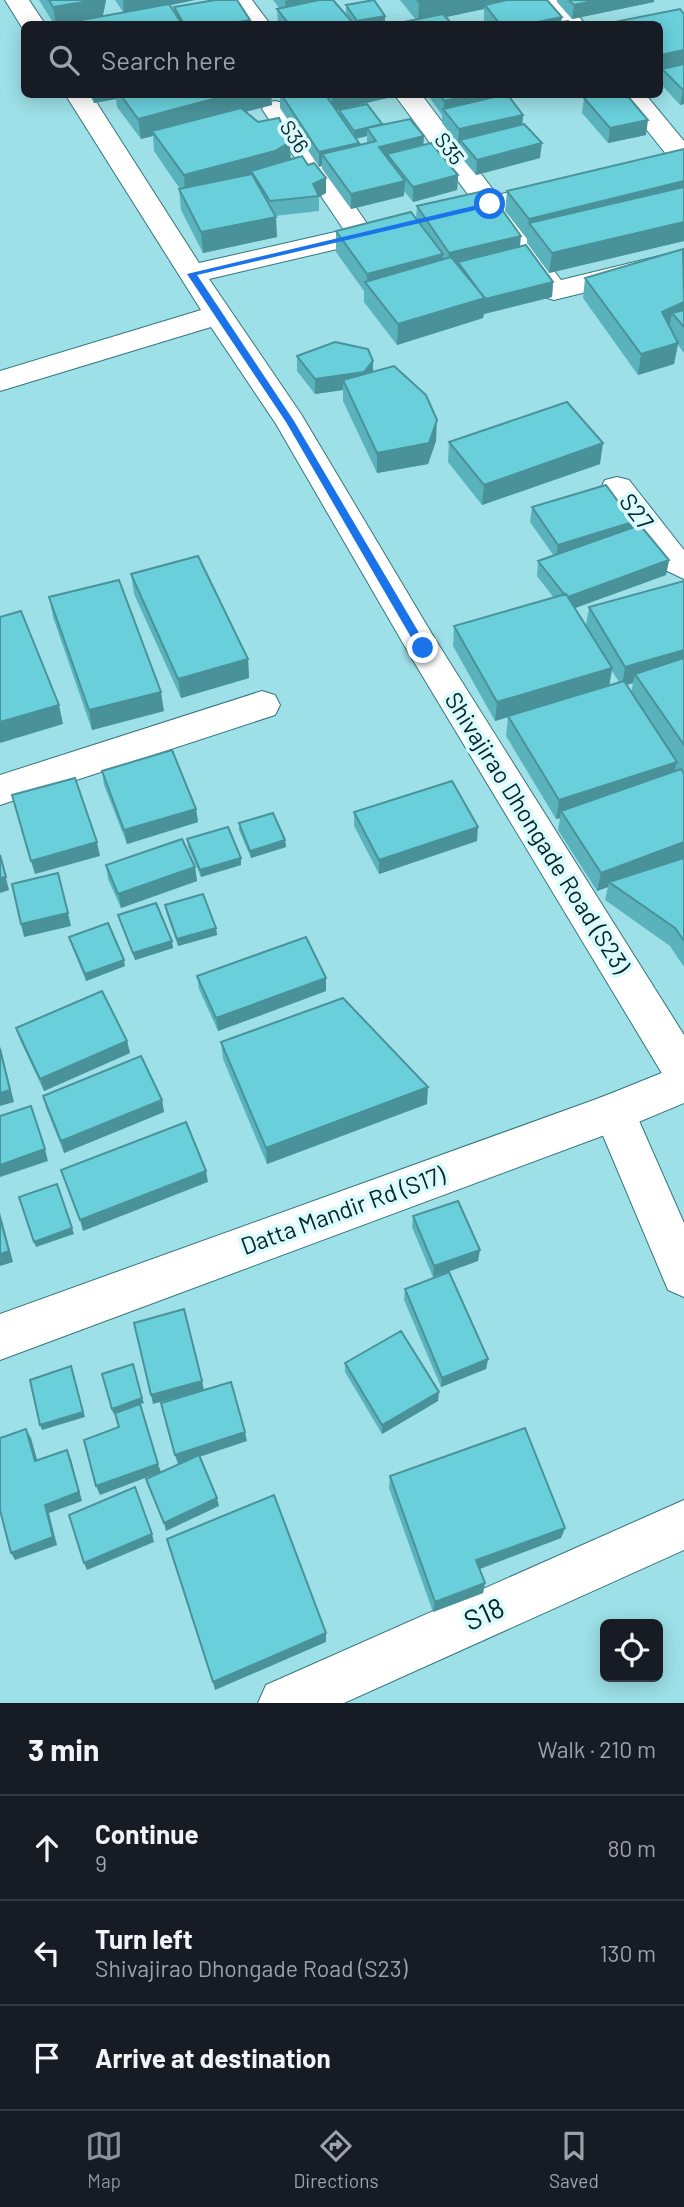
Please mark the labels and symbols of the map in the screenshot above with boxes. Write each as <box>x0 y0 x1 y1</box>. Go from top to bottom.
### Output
street label: S36 <box>275 115 315 157</box>
street label: S35 <box>430 127 470 169</box>
route start <box>474 188 505 219</box>
street label: S27 <box>614 487 660 535</box>
route end <box>407 632 438 663</box>
street label: Shivajirao Dhongade Road (S23) <box>440 686 637 979</box>
street label: Datta Mandir Rd (S17) <box>236 1159 449 1260</box>
street label: S18 <box>458 1589 509 1637</box>

